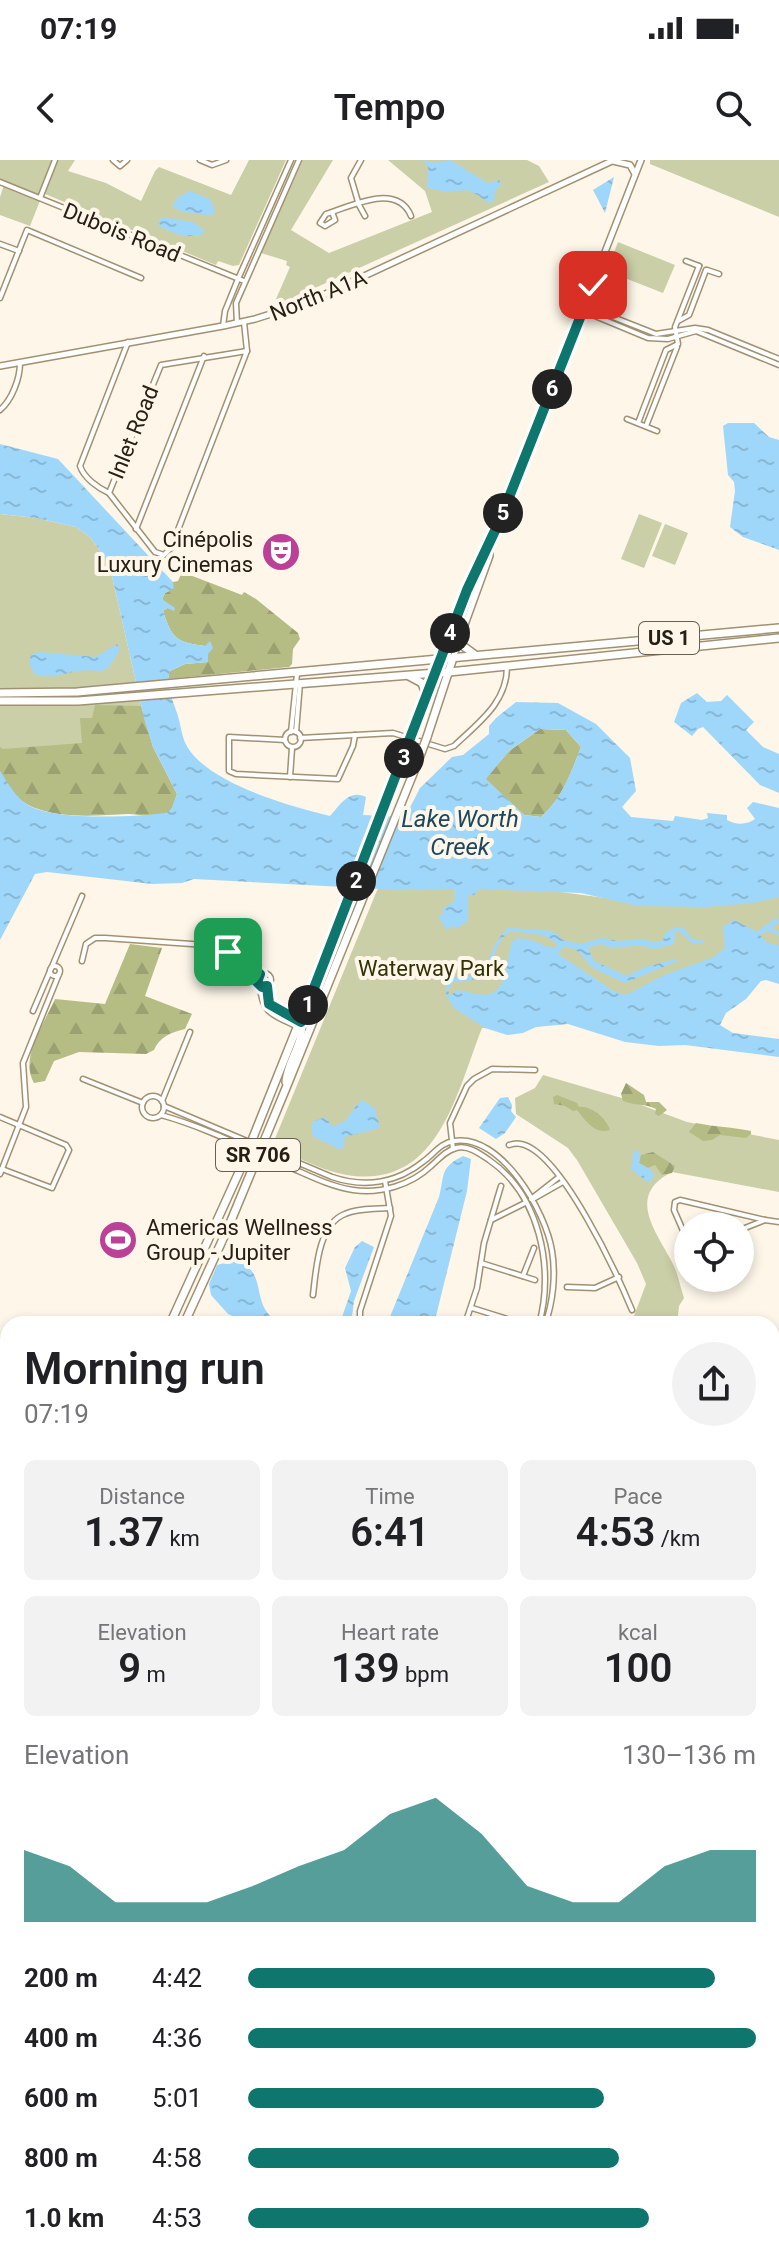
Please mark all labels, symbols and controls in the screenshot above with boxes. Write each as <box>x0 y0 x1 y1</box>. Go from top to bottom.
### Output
text: 07:19 <box>40 11 117 46</box>
icon: back <box>24 86 68 130</box>
icon: search <box>711 86 755 130</box>
text: Tempo <box>334 87 445 129</box>
street label: Dubois Road <box>60 198 184 267</box>
pin <box>559 251 627 319</box>
icon: check <box>571 263 615 307</box>
street label: North A1A <box>266 265 371 326</box>
pin: 6 <box>532 369 572 409</box>
text: 6 <box>546 376 558 401</box>
street label: Inlet Road <box>103 382 163 482</box>
pin: 5 <box>483 493 523 533</box>
text: 5 <box>497 500 509 525</box>
place label: Cinépolis Luxury Cinemas <box>97 527 253 577</box>
theatre icon: Cinépolis Luxury Cinemas <box>260 531 302 573</box>
pin: 4 <box>430 613 470 653</box>
text: 4 <box>444 620 456 645</box>
road number: US 1 <box>639 622 699 654</box>
pin: 3 <box>384 738 424 778</box>
text: 3 <box>398 745 410 770</box>
water label: Lake Worth Creek <box>401 805 519 861</box>
pin: 2 <box>336 861 376 901</box>
text: 2 <box>350 868 362 893</box>
pin <box>194 918 262 986</box>
icon: arrive <box>206 930 250 974</box>
park label: Waterway Park <box>358 956 505 981</box>
pin: 1 <box>288 985 328 1025</box>
text: 1 <box>302 992 314 1017</box>
road number: SR 706 <box>216 1139 300 1171</box>
map controls <box>674 1212 754 1292</box>
button: locate <box>674 1212 754 1292</box>
place label: Americas Wellness Group - Jupiter <box>146 1215 332 1265</box>
sports icon: Americas Wellness Group - Jupiter <box>97 1219 139 1261</box>
button: share <box>672 1342 756 1426</box>
text: Morning run <box>24 1343 265 1395</box>
text: 07:19 <box>24 1399 89 1429</box>
text: Distance <box>99 1484 185 1509</box>
text: Time <box>365 1484 415 1509</box>
text: Pace <box>614 1484 662 1509</box>
text: 1.37 <box>84 1509 164 1556</box>
text: 6:41 <box>350 1509 430 1556</box>
text: 4:53 <box>576 1509 655 1556</box>
text: km <box>164 1526 200 1551</box>
text: /km <box>655 1526 700 1551</box>
text: Elevation <box>97 1620 187 1645</box>
text: Heart rate <box>341 1620 439 1645</box>
text: kcal <box>618 1620 658 1645</box>
text: 9 <box>118 1645 141 1692</box>
text: 139 <box>331 1645 400 1692</box>
text: 100 <box>604 1645 672 1692</box>
text: m <box>141 1662 166 1687</box>
text: bpm <box>400 1662 449 1687</box>
text: Elevation <box>24 1740 129 1770</box>
text: 130–136 m <box>622 1740 756 1770</box>
text: 200 m <box>24 1963 98 1993</box>
text: 4:42 <box>152 1963 202 1993</box>
text: 400 m <box>24 2023 98 2053</box>
text: 4:36 <box>152 2023 202 2053</box>
text: 600 m <box>24 2083 98 2113</box>
text: 5:01 <box>152 2083 202 2113</box>
text: 800 m <box>24 2143 98 2173</box>
text: 4:58 <box>152 2143 202 2173</box>
text: 1.0 km <box>24 2203 104 2233</box>
text: 4:53 <box>152 2203 202 2233</box>

